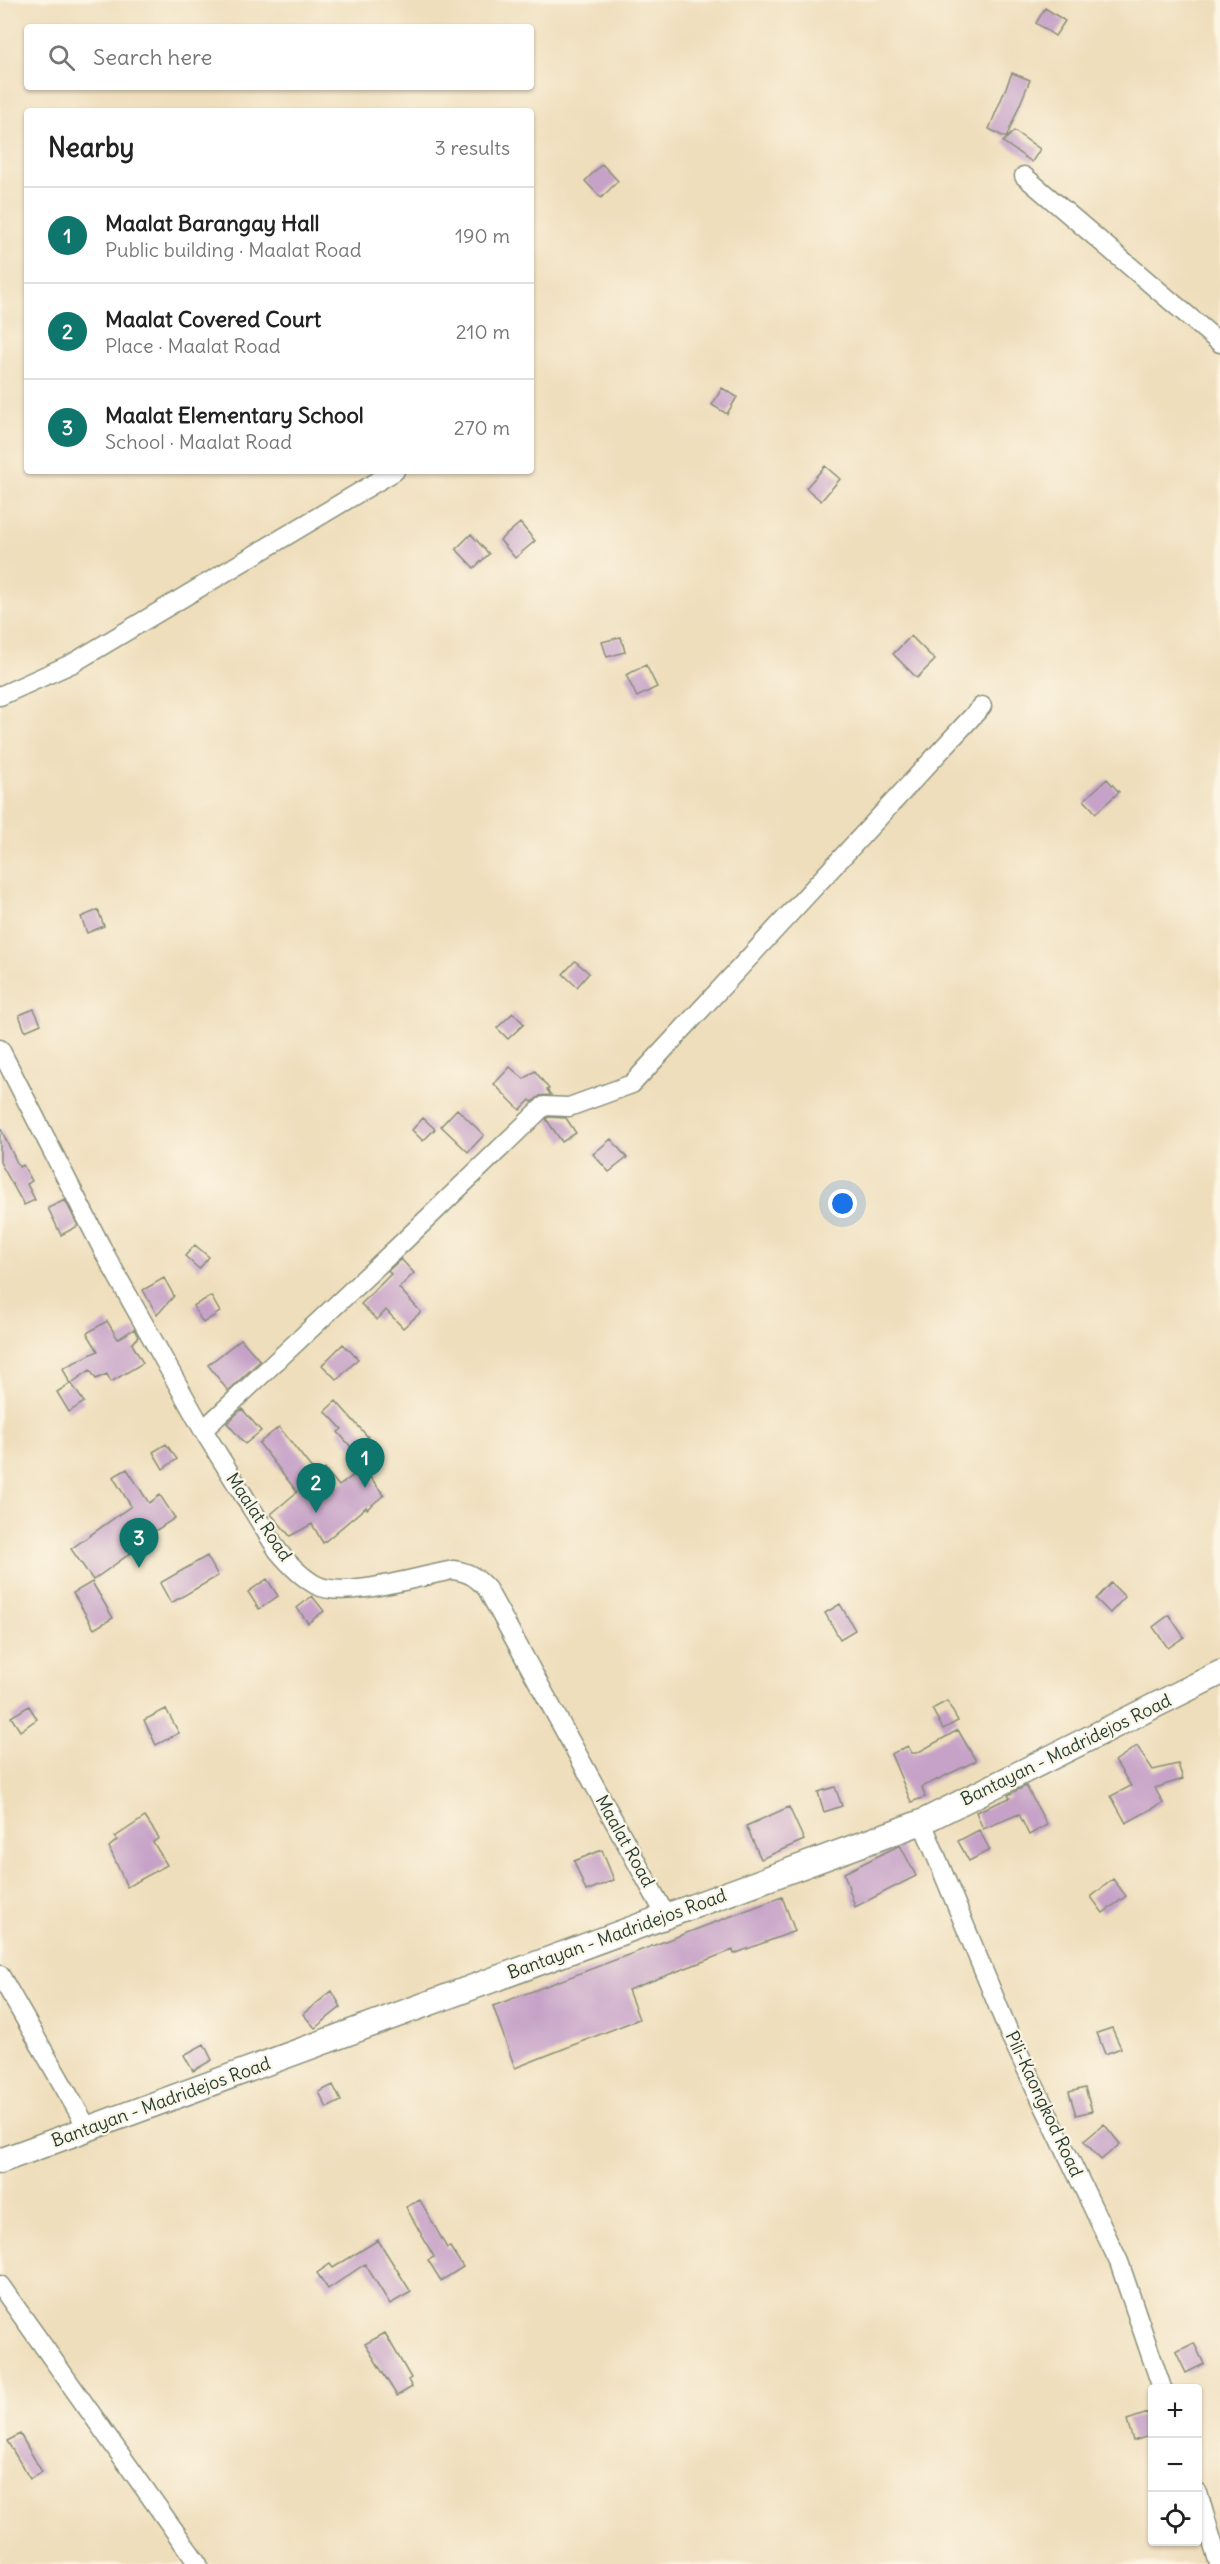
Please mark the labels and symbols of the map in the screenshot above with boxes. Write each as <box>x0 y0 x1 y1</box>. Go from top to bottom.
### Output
your location <box>828 1189 857 1218</box>
pin: 1 <box>346 1438 385 1488</box>
pin: 2 <box>296 1464 336 1513</box>
street label: Maalat Road <box>221 1468 298 1566</box>
pin: 3 <box>120 1518 158 1568</box>
street label: Bantayan - Madridejos Road <box>957 1688 1175 1811</box>
street label: Maalat Road <box>591 1791 660 1891</box>
street label: Bantayan - Madridejos Road <box>504 1883 730 1984</box>
street label: Pili-Kaongkod Road <box>1001 2027 1089 2181</box>
street label: Bantayan - Madridejos Road <box>48 2051 274 2152</box>

